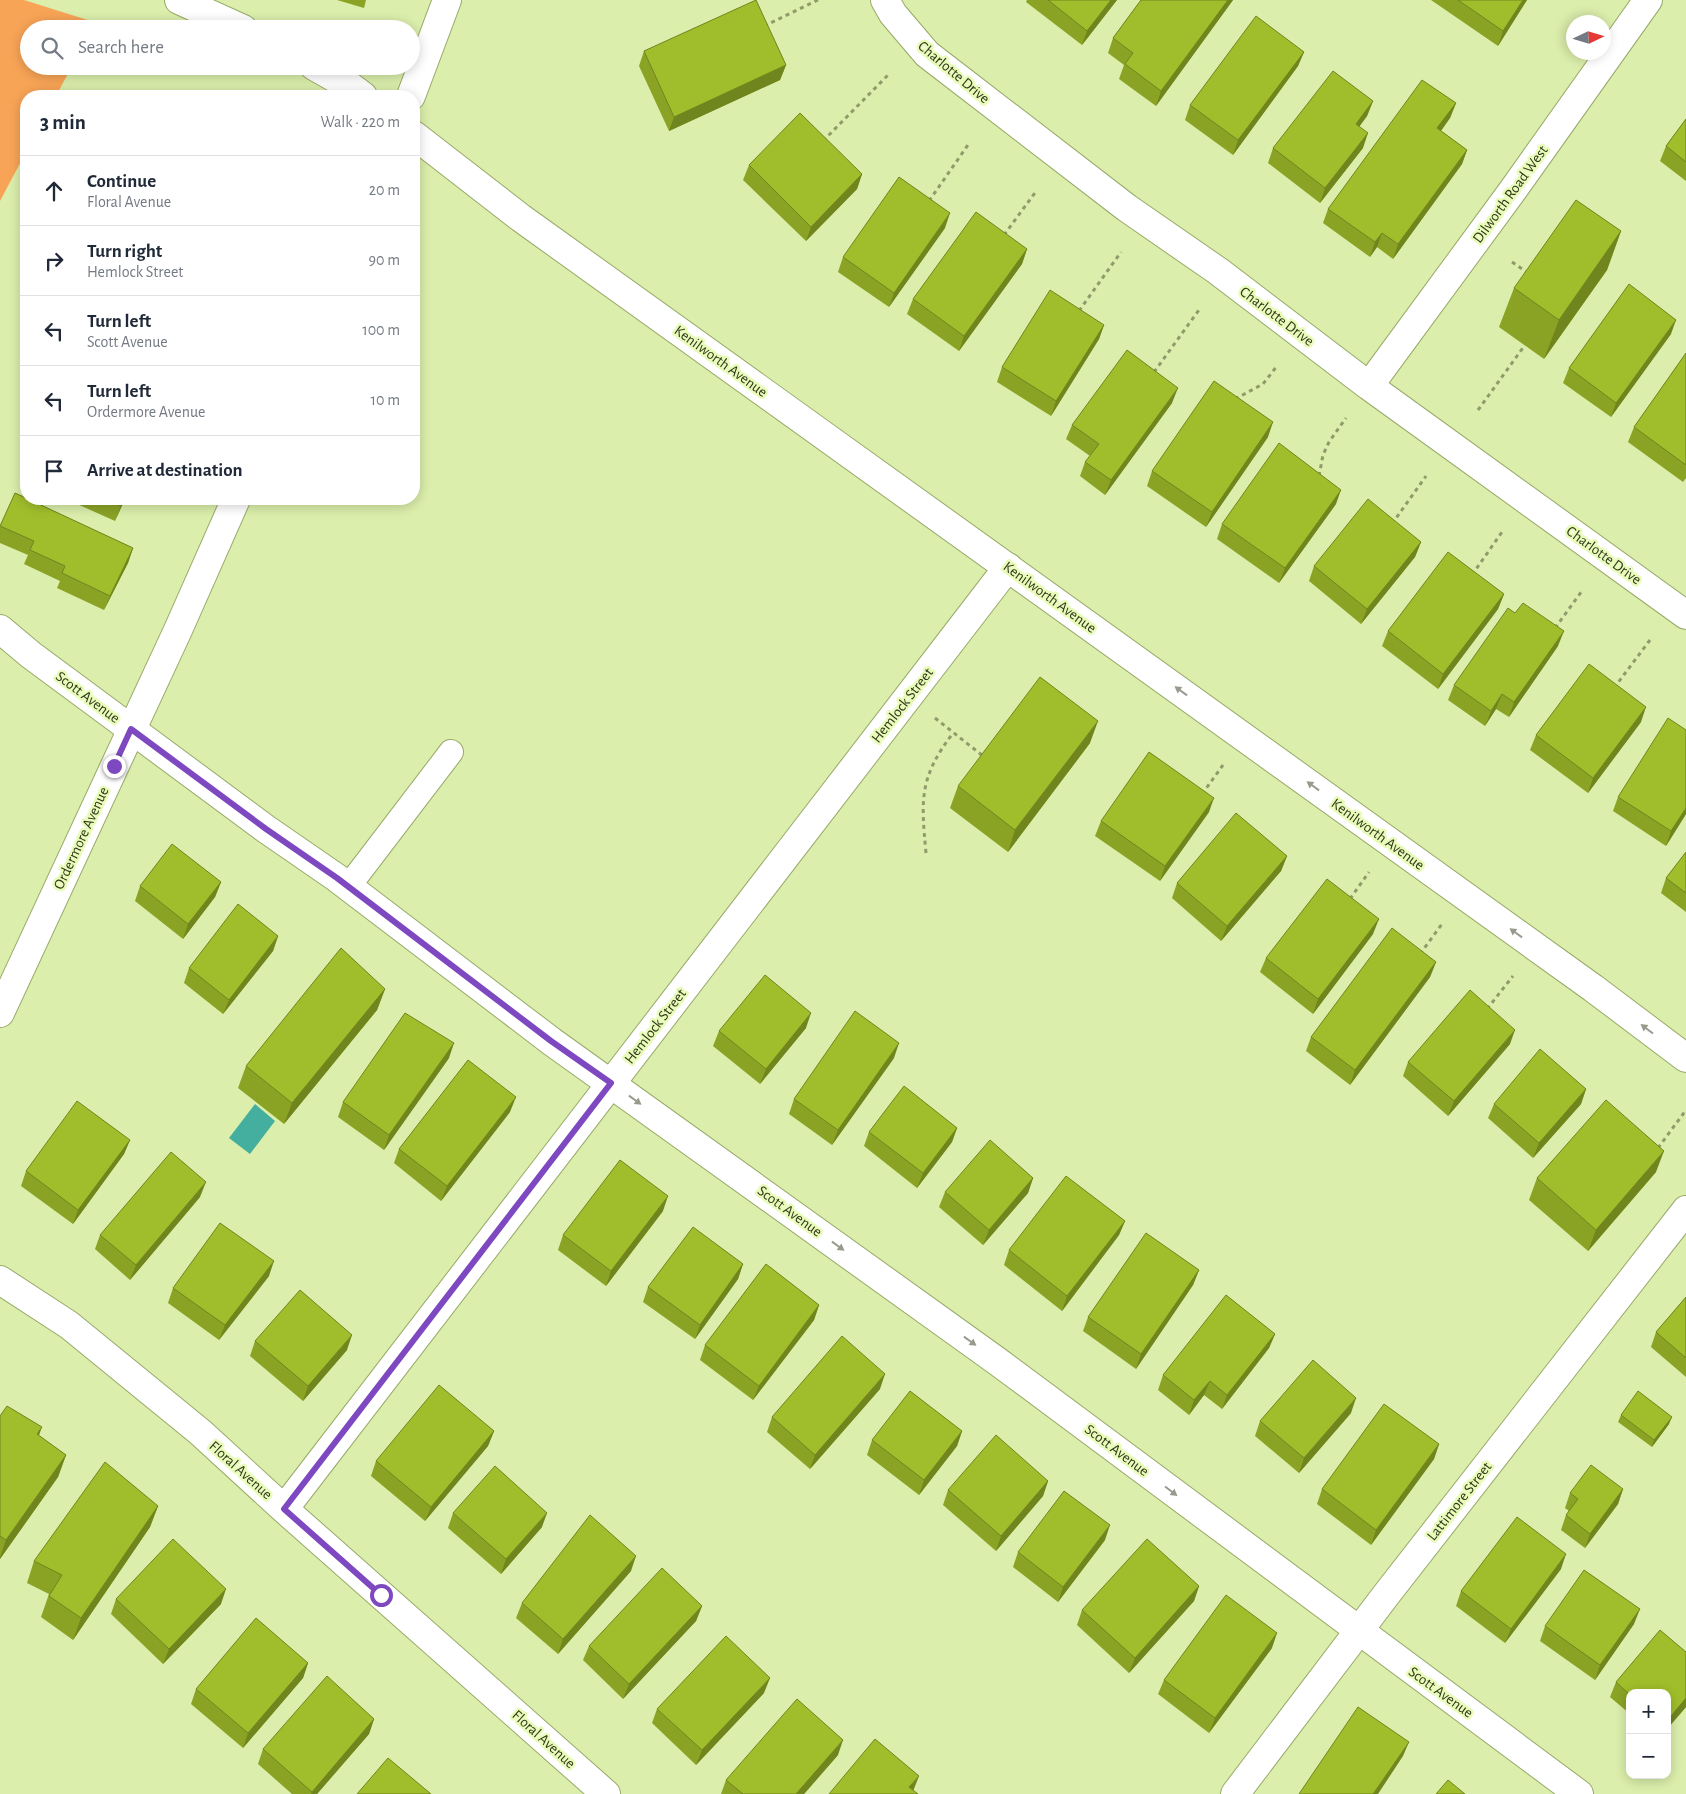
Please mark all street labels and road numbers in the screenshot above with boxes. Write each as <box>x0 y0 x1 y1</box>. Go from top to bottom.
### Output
street label: Charlotte Drive <box>915 38 992 107</box>
street label: Dilworth Road West <box>1470 143 1551 246</box>
street label: Charlotte Drive <box>1237 284 1317 349</box>
street label: Kenilworth Avenue <box>672 323 770 400</box>
street label: Charlotte Drive <box>1564 523 1644 587</box>
street label: Kenilworth Avenue <box>1001 559 1099 636</box>
street label: Hemlock Street <box>869 665 936 746</box>
street label: Scott Avenue <box>53 669 123 726</box>
street label: Ordermore Avenue <box>51 785 112 892</box>
street label: Kenilworth Avenue <box>1329 796 1427 873</box>
street label: Hemlock Street <box>622 986 689 1067</box>
street label: Scott Avenue <box>755 1183 825 1240</box>
street label: Scott Avenue <box>1082 1422 1152 1479</box>
street label: Floral Avenue <box>206 1438 275 1502</box>
street label: Lattimore Street <box>1424 1459 1495 1543</box>
street label: Scott Avenue <box>1406 1664 1476 1721</box>
street label: Floral Avenue <box>509 1707 578 1771</box>

